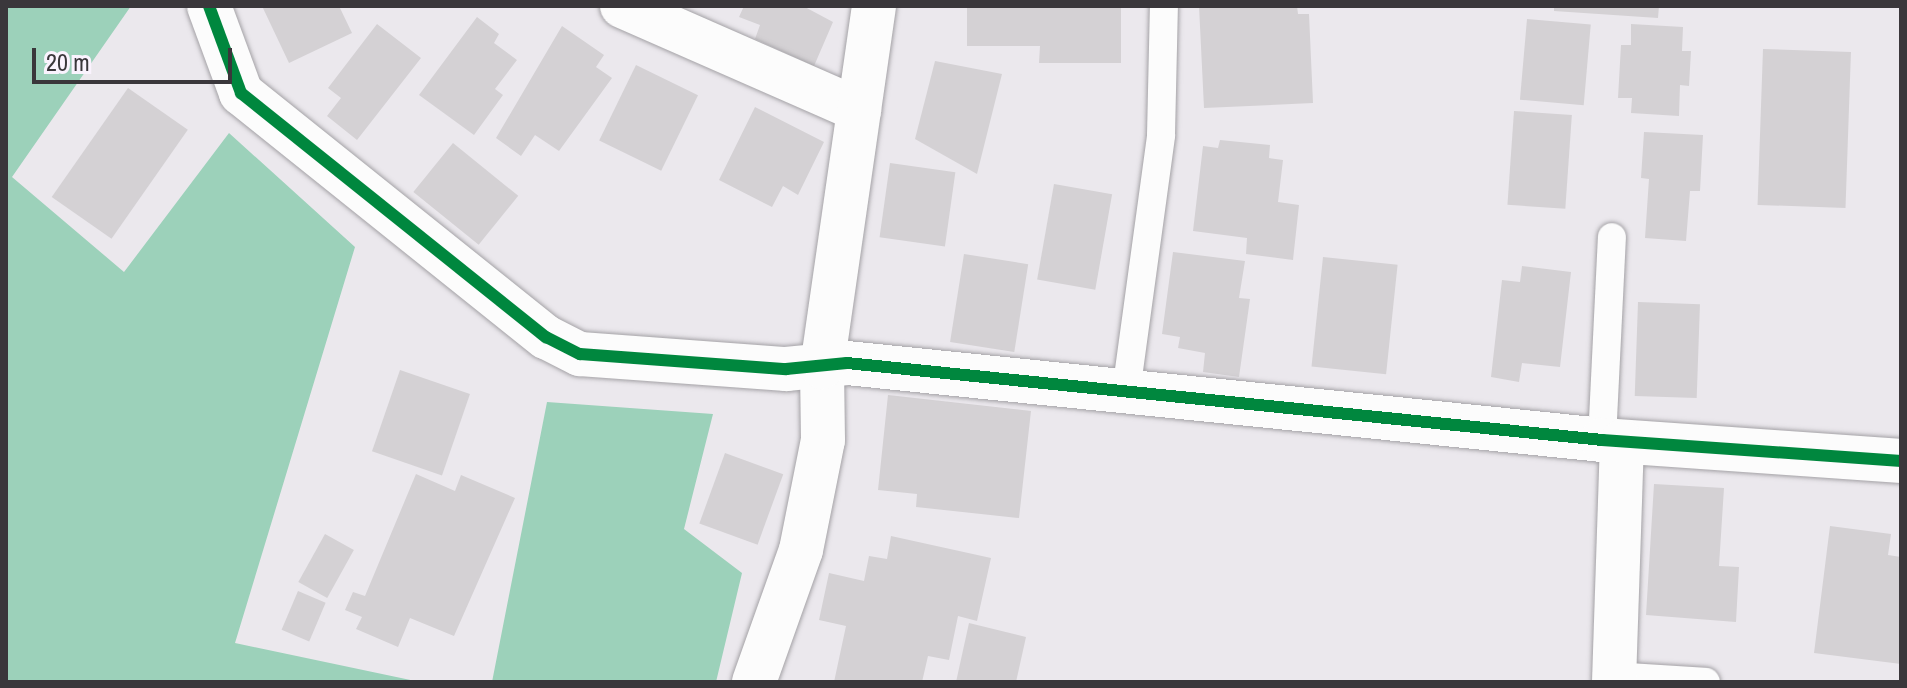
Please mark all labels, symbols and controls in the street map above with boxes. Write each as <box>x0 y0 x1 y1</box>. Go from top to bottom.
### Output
scale bar <box>36 32 236 82</box>
text: 20 m <box>46 46 90 78</box>

